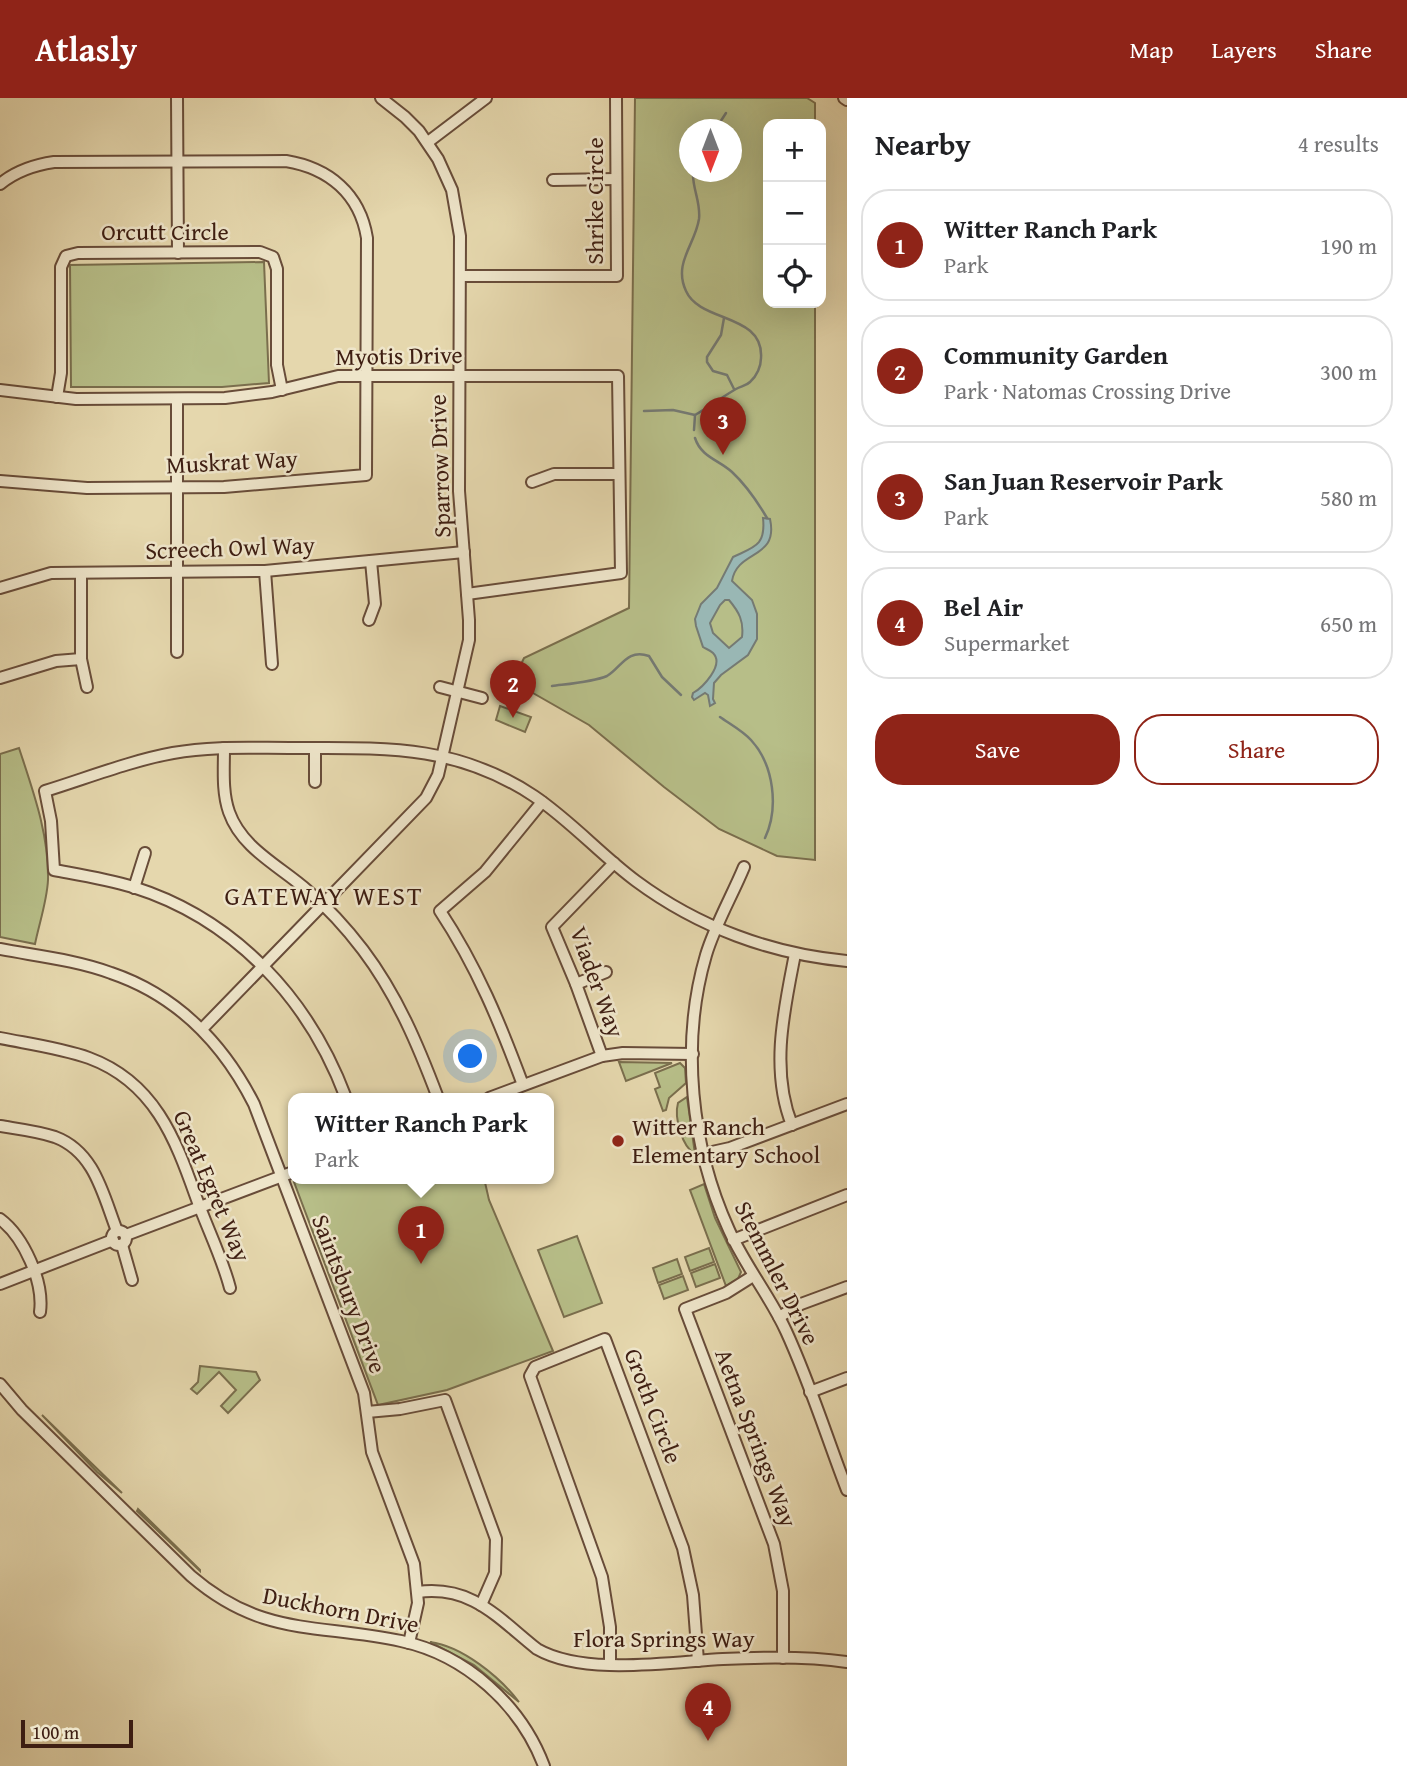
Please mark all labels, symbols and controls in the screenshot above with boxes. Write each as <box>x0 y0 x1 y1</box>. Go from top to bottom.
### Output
text: Atlasly <box>35 25 137 73</box>
text: Map <box>1130 32 1173 67</box>
text: Layers <box>1211 32 1277 67</box>
text: Share <box>1315 32 1372 67</box>
north arrow <box>679 119 742 182</box>
map controls <box>763 119 826 308</box>
button: + <box>763 119 826 182</box>
text: Nearby <box>875 122 971 166</box>
text: 4 results <box>1298 127 1379 160</box>
street label: Shrike Circle <box>577 137 612 265</box>
button: − <box>763 182 826 245</box>
text: Witter Ranch Park <box>944 209 1157 248</box>
street label: Orcutt Circle <box>101 214 229 249</box>
text: 1 <box>894 229 906 262</box>
text: 190 m <box>1320 229 1377 262</box>
button: locate <box>763 245 826 308</box>
text: Park <box>944 248 988 281</box>
text: Community Garden <box>944 335 1168 374</box>
street label: Myotis Drive <box>335 337 463 374</box>
text: 2 <box>894 355 906 388</box>
text: 300 m <box>1320 355 1377 388</box>
text: Park · Natomas Crossing Drive <box>944 374 1231 407</box>
street label: Sparrow Drive <box>420 394 459 538</box>
pin: 3 <box>700 397 746 455</box>
street label: Muskrat Way <box>165 441 299 482</box>
text: San Juan Reservoir Park <box>944 461 1223 500</box>
text: 3 <box>894 481 906 514</box>
text: 580 m <box>1320 481 1377 514</box>
text: Park <box>944 500 988 533</box>
street label: Screech Owl Way <box>144 527 316 568</box>
text: Bel Air <box>944 587 1023 626</box>
text: 4 <box>894 607 906 640</box>
text: 650 m <box>1320 607 1377 640</box>
text: Supermarket <box>944 626 1070 659</box>
pin: 2 <box>490 660 536 718</box>
button: Save <box>875 714 1120 785</box>
button: Share <box>1134 714 1379 785</box>
district label: GATEWAY WEST <box>225 876 423 915</box>
street label: Viader Way <box>561 921 634 1042</box>
your location <box>453 1039 487 1073</box>
popup <box>288 1093 554 1184</box>
text: Witter Ranch Park <box>315 1103 527 1142</box>
street label: Great Egret Way <box>165 1105 260 1267</box>
place label: Witter Ranch Elementary School <box>632 1109 820 1172</box>
marker: Witter Ranch Elementary School <box>610 1133 626 1149</box>
text: Park <box>315 1142 359 1175</box>
street label: Stemmler Drive <box>726 1195 829 1351</box>
pin: 1 <box>398 1206 444 1264</box>
street label: Saintsbury Drive <box>303 1209 396 1378</box>
street label: Groth Circle <box>615 1343 691 1468</box>
street label: Aetna Springs Way <box>706 1343 807 1532</box>
street label: Duckhorn Drive <box>260 1577 422 1642</box>
street label: Flora Springs Way <box>573 1621 755 1656</box>
pin: 4 <box>685 1683 731 1741</box>
scale bar <box>21 1717 133 1749</box>
text: 100 m <box>32 1718 79 1746</box>

